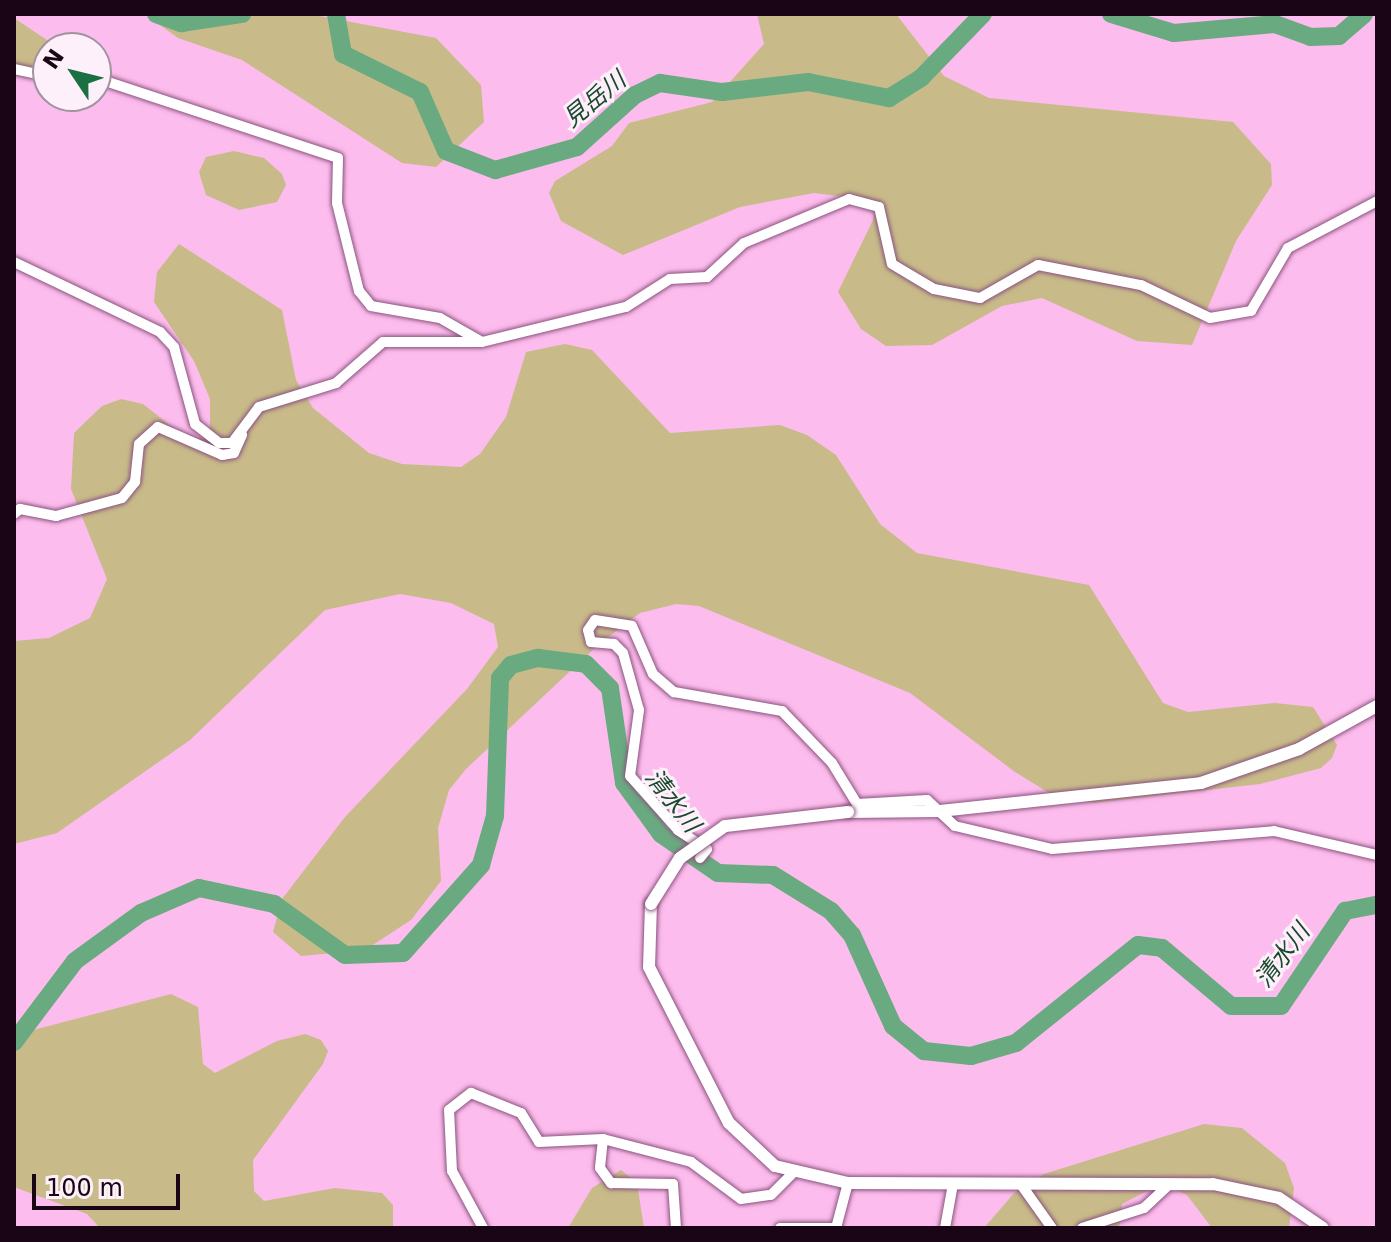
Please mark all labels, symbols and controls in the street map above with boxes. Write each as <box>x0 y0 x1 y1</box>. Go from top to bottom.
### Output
north arrow <box>32 32 112 112</box>
text: N <box>38 44 69 74</box>
water label: 見岳川 <box>558 66 632 134</box>
water label: 清水川 <box>638 764 706 838</box>
water label: 清水川 <box>1250 919 1316 993</box>
scale bar <box>36 1158 184 1208</box>
text: 100 m <box>46 1174 123 1202</box>

